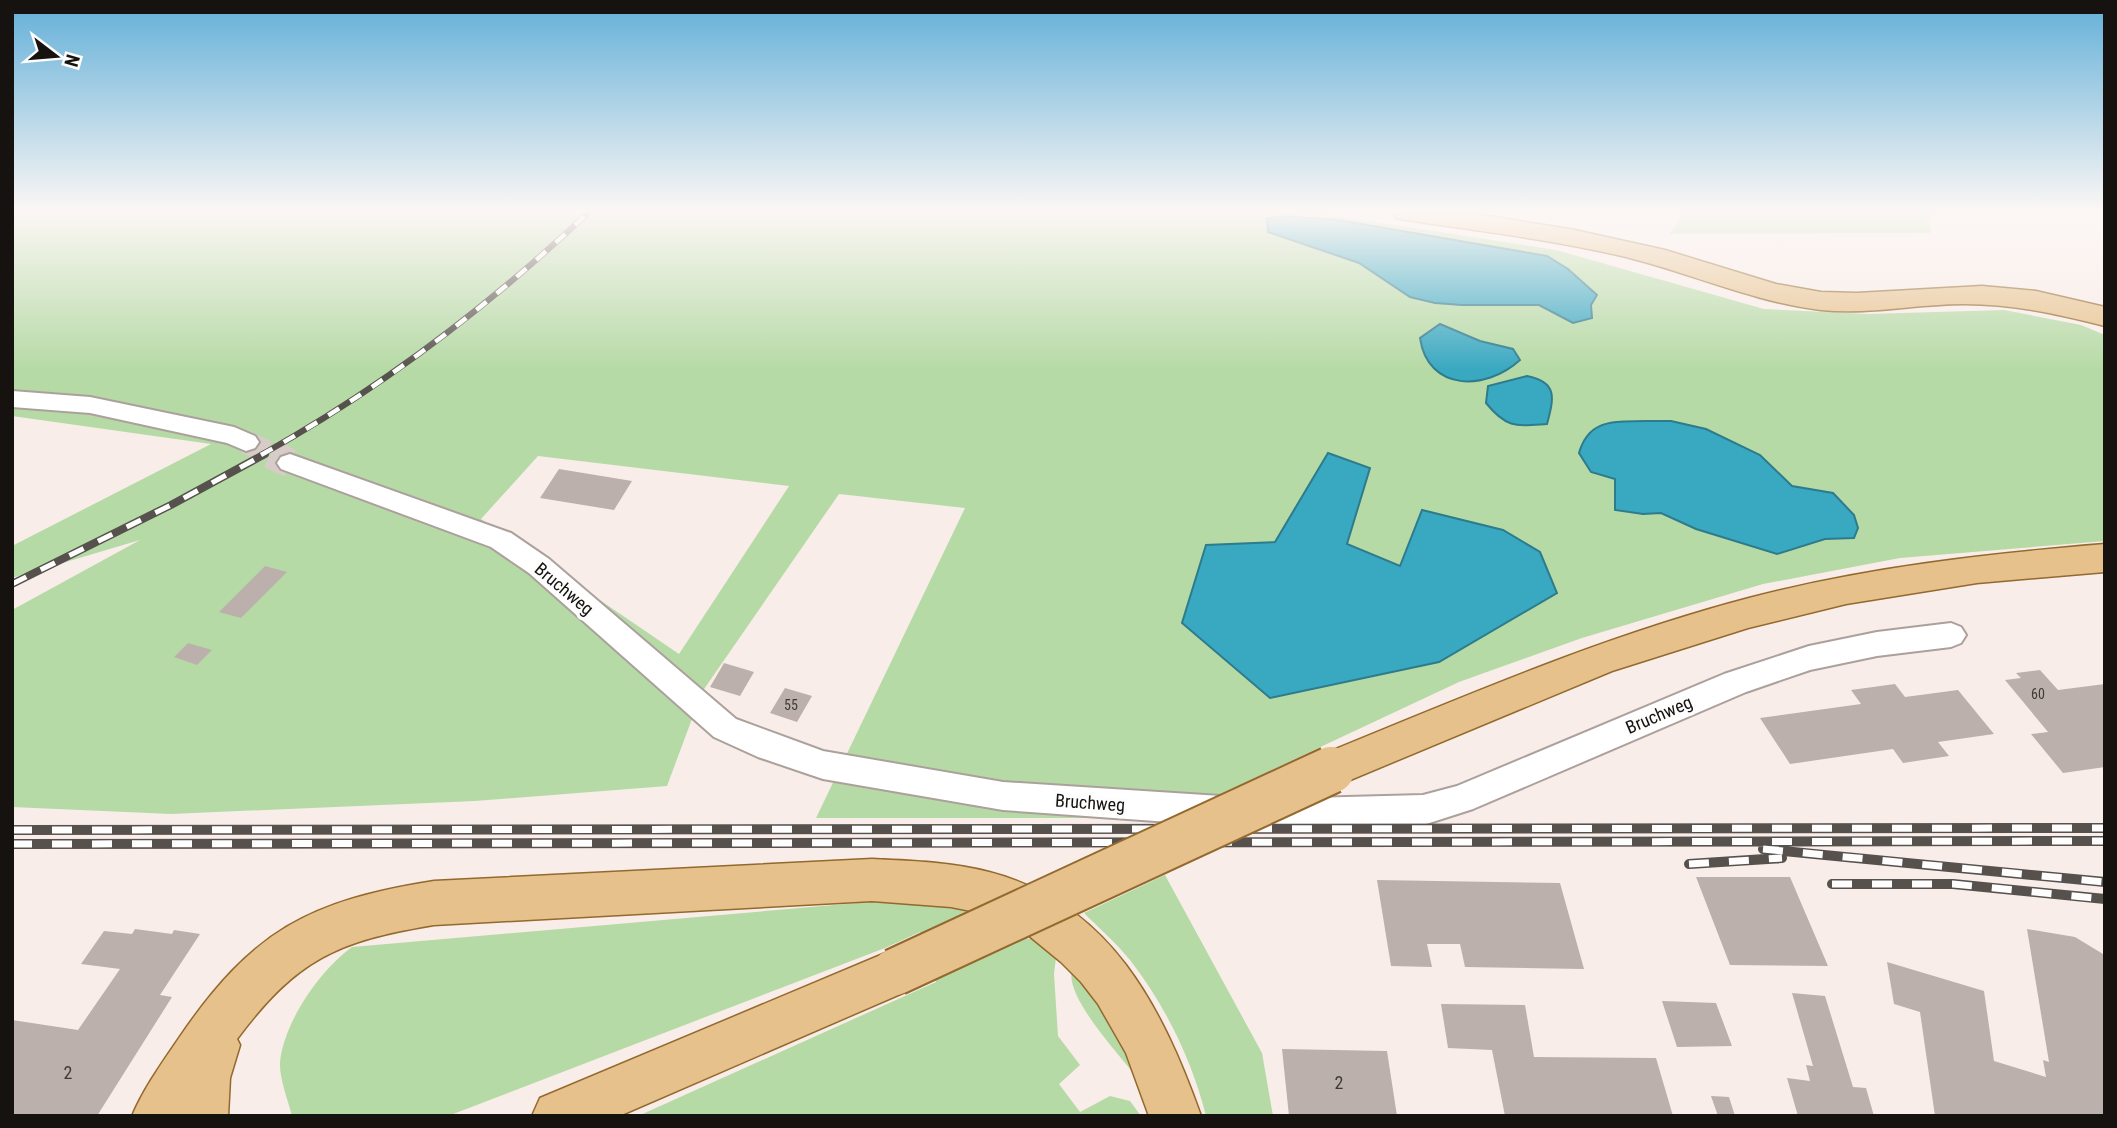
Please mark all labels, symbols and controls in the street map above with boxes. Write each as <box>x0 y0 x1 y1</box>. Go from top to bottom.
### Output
north arrow <box>21 21 91 91</box>
text: N <box>59 52 85 69</box>
street label: Bruchweg <box>531 558 598 619</box>
house number: 60 <box>2031 686 2045 702</box>
street label: Bruchweg <box>1622 691 1695 738</box>
house number: 55 <box>784 697 798 713</box>
street label: Bruchweg <box>1054 790 1126 815</box>
house number: 2 <box>64 1062 73 1083</box>
house number: 2 <box>1335 1072 1344 1093</box>

